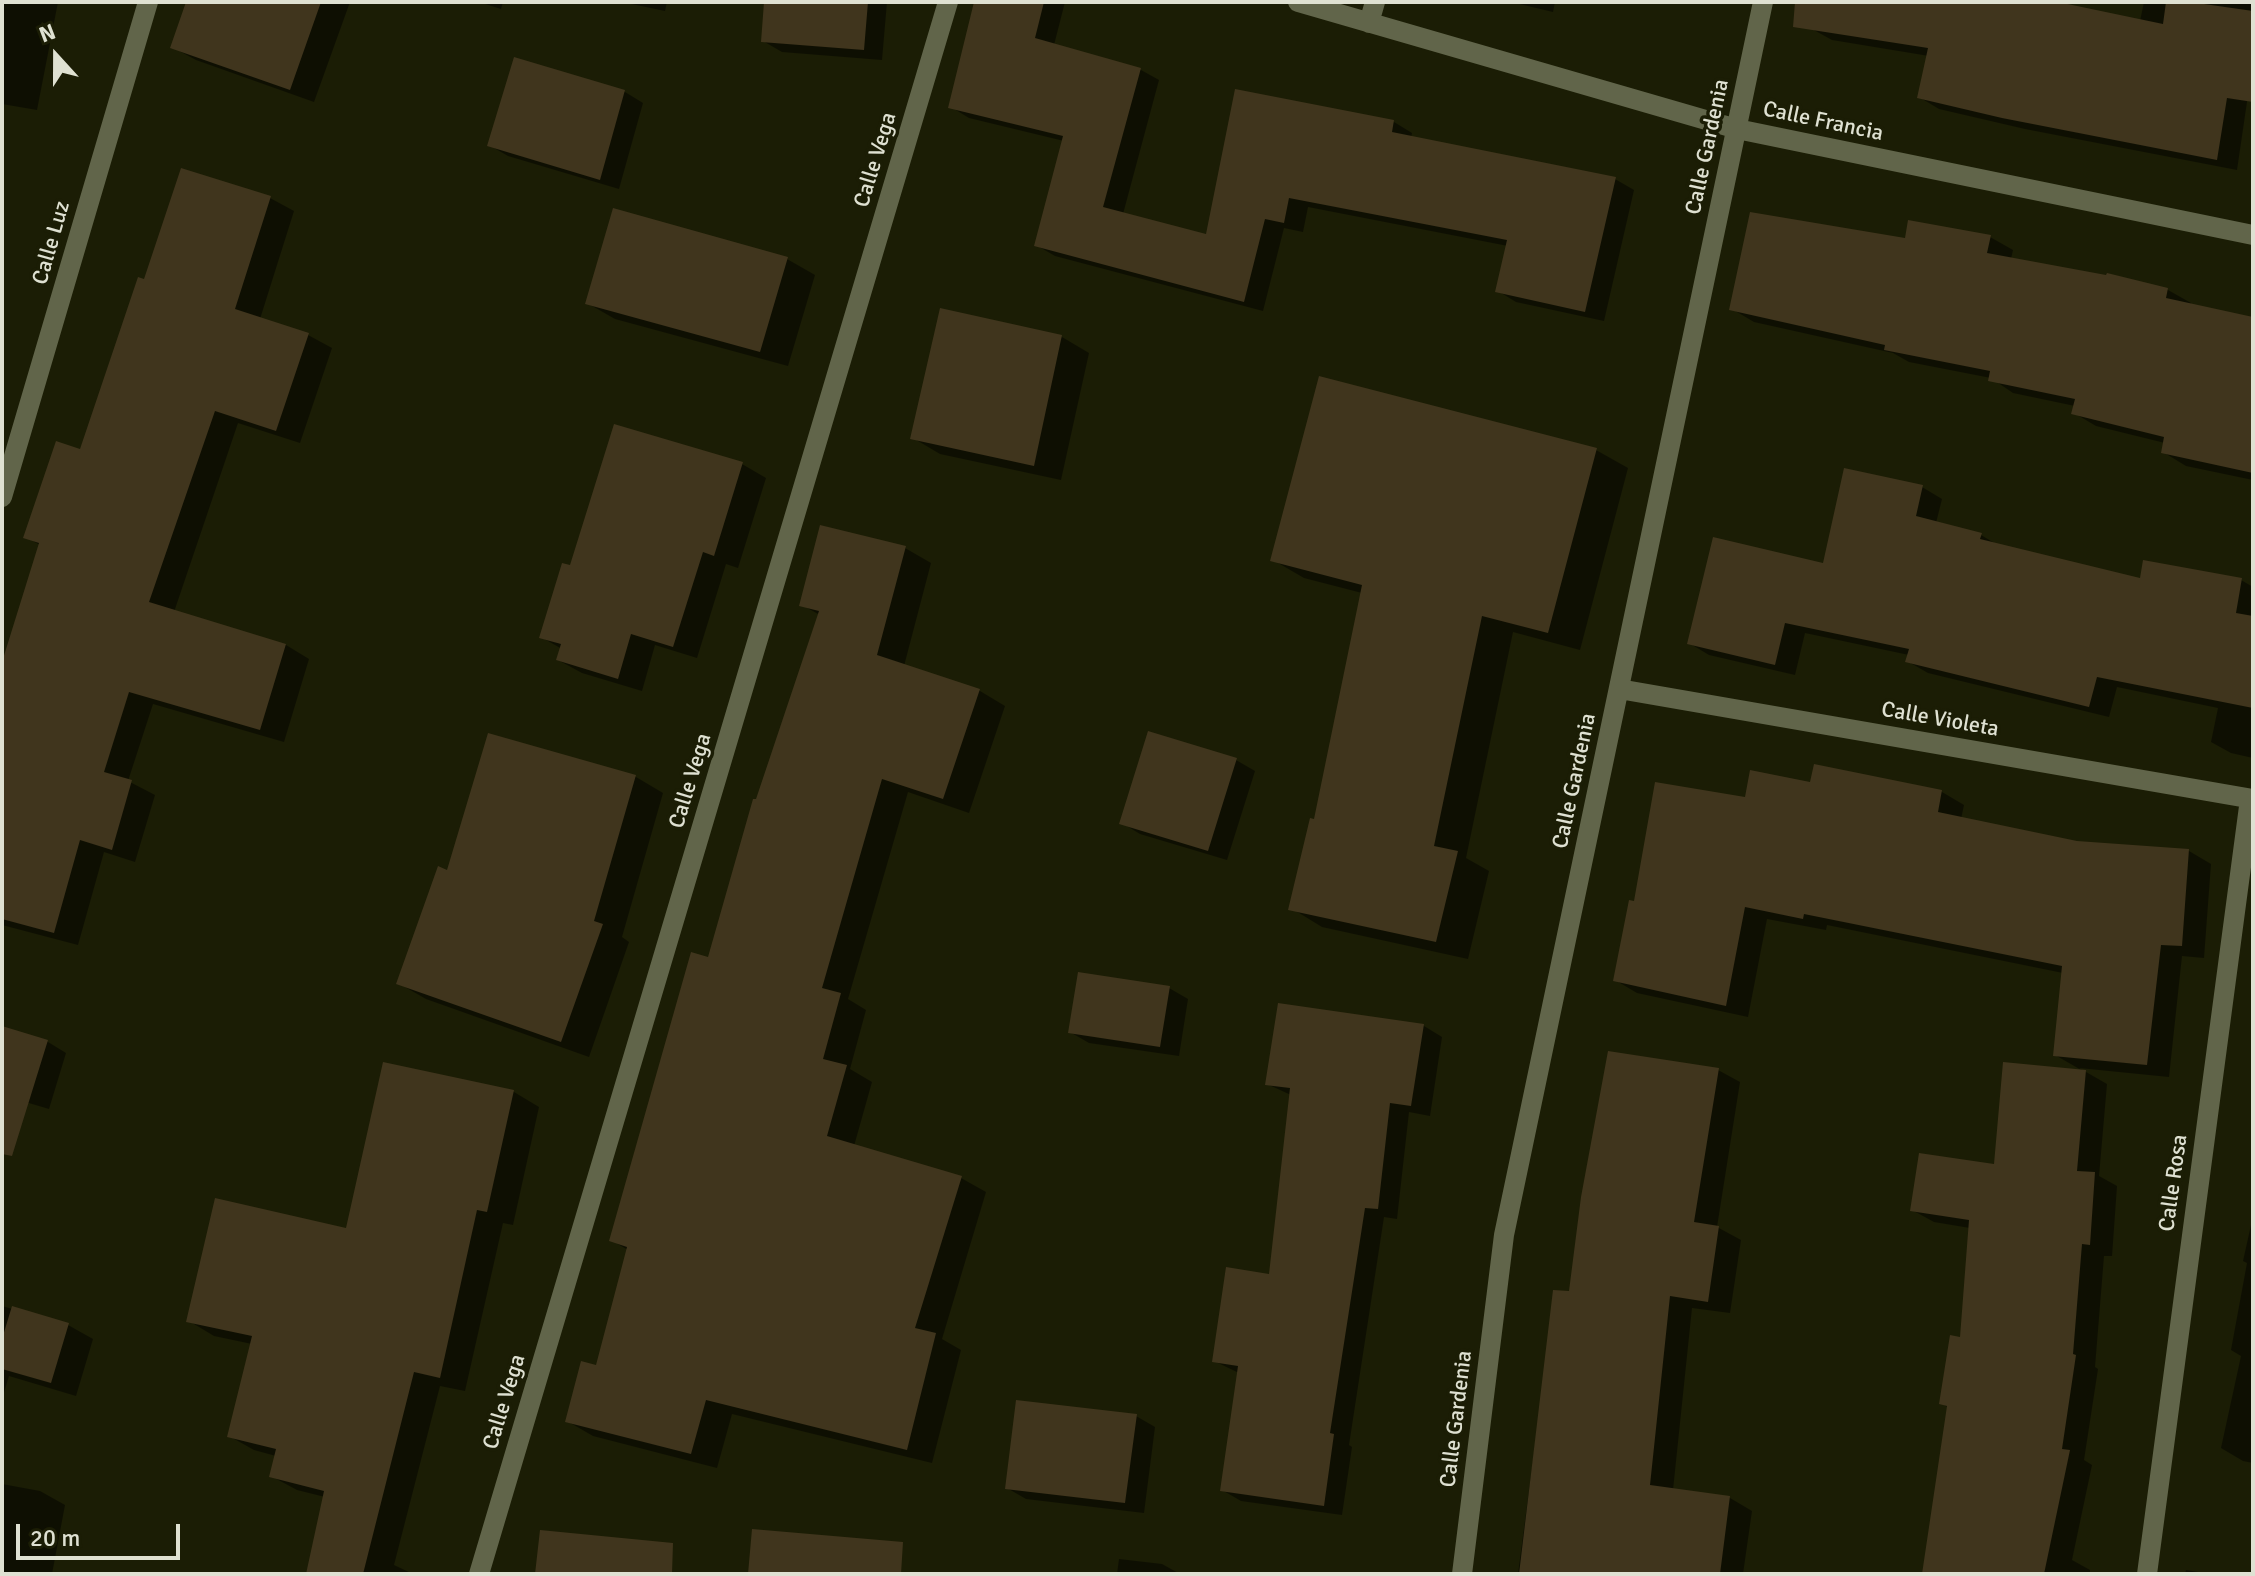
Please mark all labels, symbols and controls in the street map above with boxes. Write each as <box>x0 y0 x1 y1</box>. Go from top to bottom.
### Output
north arrow <box>16 16 96 96</box>
text: N <box>35 18 59 48</box>
street label: Calle Gardenia <box>1681 77 1735 217</box>
street label: Calle Francia <box>1760 96 1886 148</box>
street label: Calle Vega <box>849 109 903 211</box>
street label: Calle Luz <box>28 198 76 288</box>
street label: Calle Violeta <box>1879 697 2001 743</box>
street label: Calle Gardenia <box>1548 711 1602 851</box>
street label: Calle Vega <box>664 730 718 832</box>
street label: Calle Rosa <box>2154 1133 2194 1233</box>
street label: Calle Gardenia <box>1436 1349 1478 1489</box>
street label: Calle Vega <box>478 1351 532 1453</box>
scale bar <box>20 1508 184 1558</box>
text: 20 m <box>30 1523 80 1553</box>

